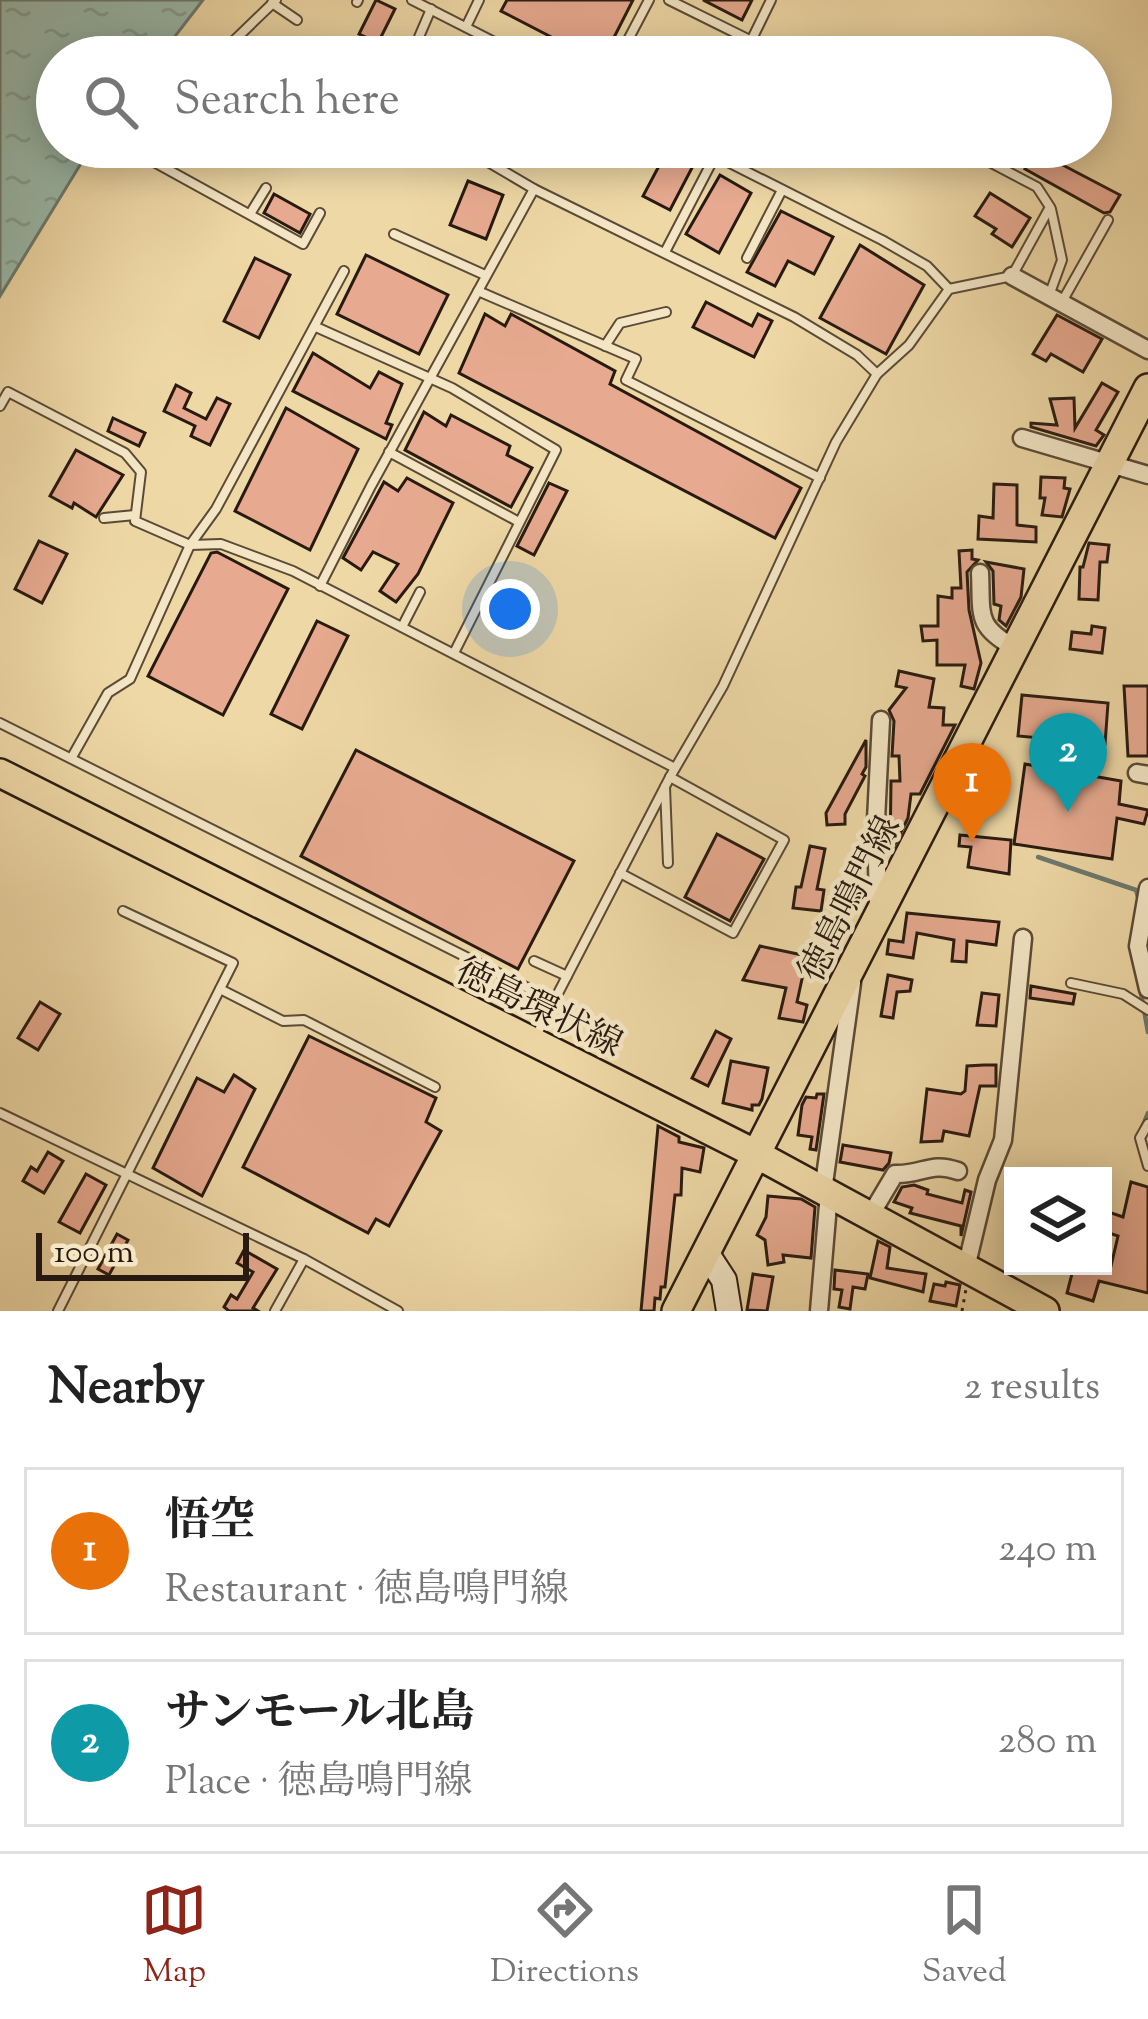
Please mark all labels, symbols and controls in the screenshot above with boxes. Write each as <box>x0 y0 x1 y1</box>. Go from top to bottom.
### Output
search box <box>36 36 1112 168</box>
icon: search <box>78 69 144 135</box>
text: Search here <box>174 70 400 135</box>
your location <box>480 579 540 639</box>
pin: 2 <box>1029 713 1107 812</box>
pin: 1 <box>933 743 1011 842</box>
street label: 徳島鳴門線 <box>788 808 916 992</box>
street label: 徳島環状線 <box>446 947 631 1072</box>
map controls <box>1004 1167 1112 1275</box>
button: layers <box>1004 1167 1112 1275</box>
scale bar <box>36 1227 249 1280</box>
text: 100 m <box>54 1230 134 1278</box>
text: Nearby <box>48 1353 205 1426</box>
text: 2 results <box>964 1361 1100 1417</box>
text: 悟空 <box>165 1491 255 1556</box>
text: 1 <box>83 1523 97 1579</box>
text: 240 m <box>998 1523 1097 1579</box>
text: Restaurant · 徳島鳴門線 <box>165 1564 569 1620</box>
text: サンモール北島 <box>165 1683 475 1748</box>
text: 2 <box>81 1715 99 1771</box>
text: 280 m <box>998 1715 1097 1771</box>
text: Place · 徳島鳴門線 <box>165 1756 473 1812</box>
tab: Map <box>141 1877 207 1997</box>
tab: Directions <box>490 1877 639 1997</box>
tab: Saved <box>922 1877 1007 1997</box>

